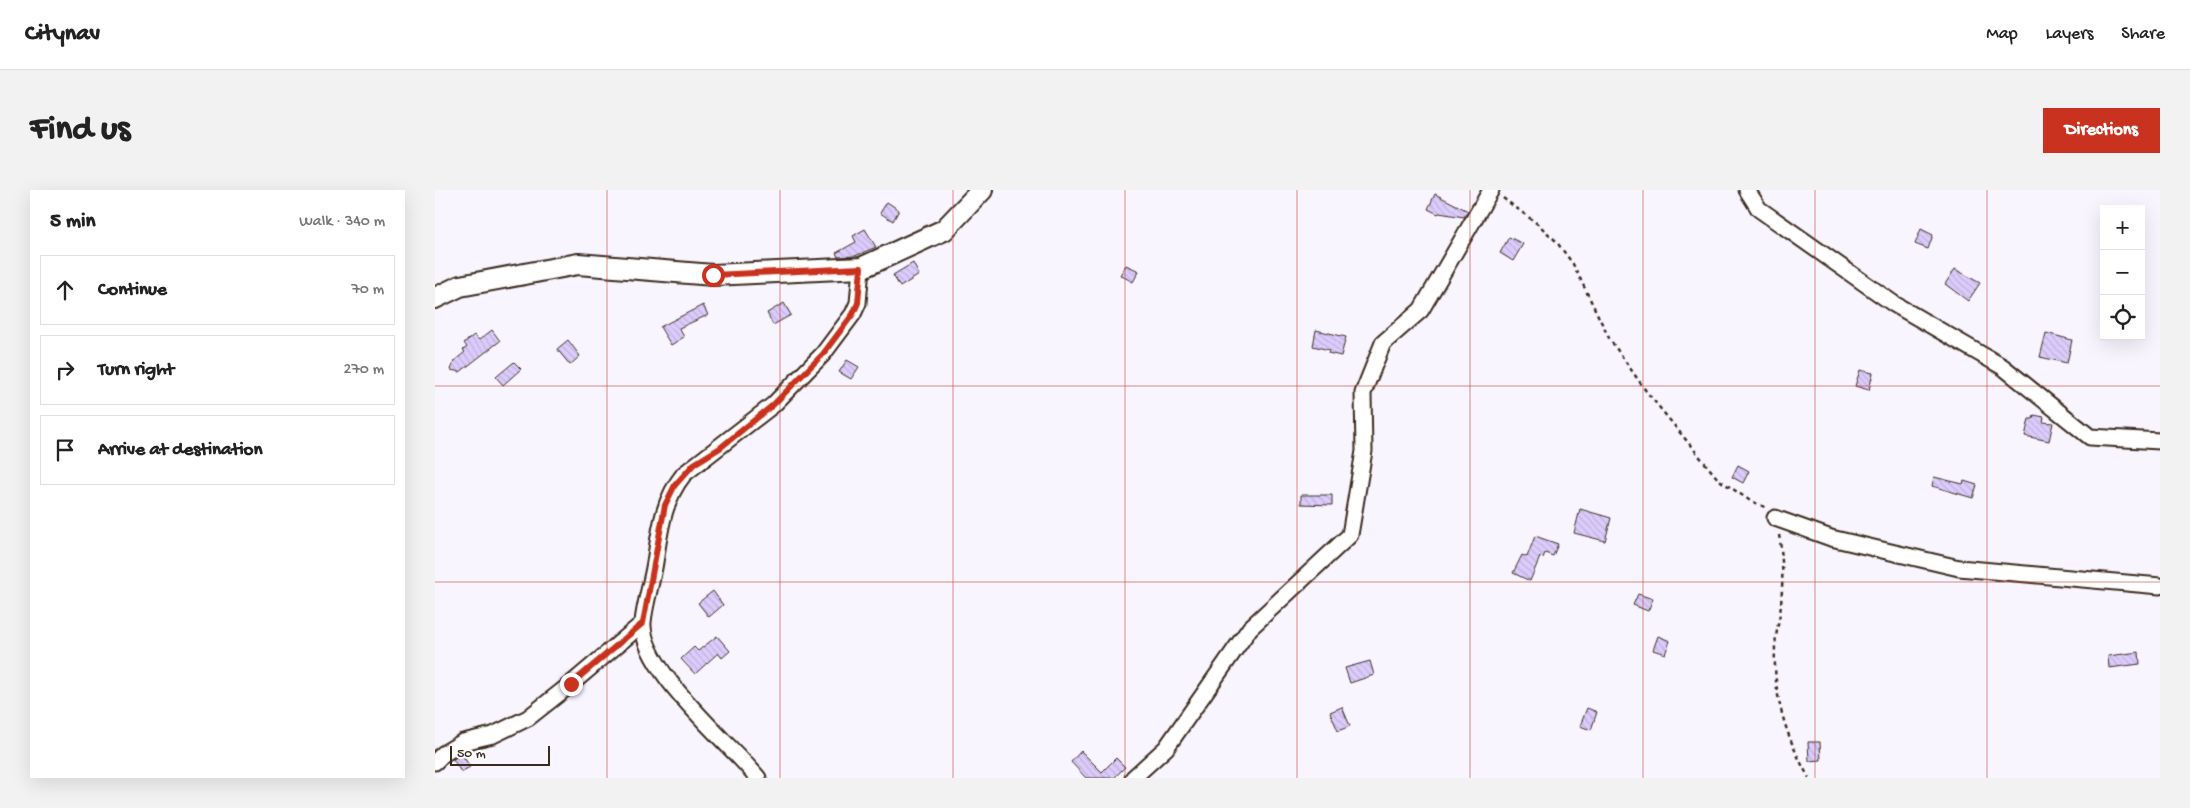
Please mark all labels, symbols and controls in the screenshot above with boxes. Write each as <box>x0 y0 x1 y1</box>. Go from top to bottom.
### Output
text: Citynav <box>25 20 100 49</box>
text: Map <box>1986 24 2018 45</box>
text: Layers <box>2046 24 2093 45</box>
text: Share <box>2121 24 2165 45</box>
button: Directions <box>2043 108 2160 153</box>
text: Find us <box>30 110 130 151</box>
map controls <box>2100 205 2145 340</box>
button: + <box>2100 205 2145 250</box>
text: 5 min <box>50 210 95 235</box>
text: Walk · 340 m <box>299 213 385 232</box>
button: − <box>2100 250 2145 295</box>
route start <box>702 264 725 287</box>
icon: ahead <box>51 276 79 304</box>
text: Continue <box>98 279 167 302</box>
text: 70 m <box>351 281 384 300</box>
button: locate <box>2100 295 2145 340</box>
icon: right <box>51 356 79 384</box>
text: Turn right <box>98 359 174 382</box>
text: 270 m <box>344 361 384 380</box>
icon: arrive <box>51 436 79 464</box>
text: Arrive at destination <box>98 439 262 462</box>
route end <box>560 673 583 696</box>
scale bar <box>450 743 550 766</box>
text: 50 m <box>457 746 486 763</box>

